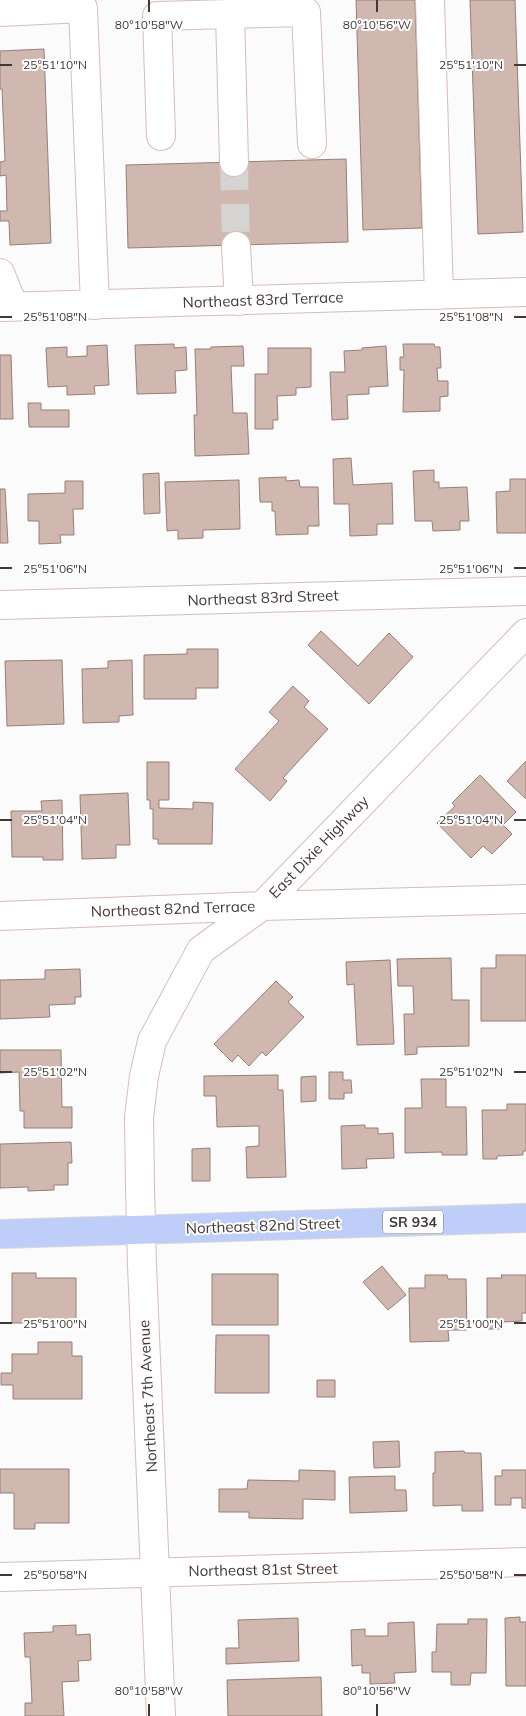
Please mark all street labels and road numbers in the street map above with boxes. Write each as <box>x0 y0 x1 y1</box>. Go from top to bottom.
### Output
street label: Northeast 83rd Terrace <box>182 287 344 312</box>
street label: Northeast 83rd Street <box>187 585 339 610</box>
street label: East Dixie Highway <box>265 791 372 902</box>
street label: Northeast 82nd Terrace <box>91 896 255 921</box>
road number: SR 934 <box>383 1210 443 1234</box>
street label: Northeast 82nd Street <box>185 1213 341 1238</box>
street label: Northeast 7th Avenue <box>134 1319 161 1473</box>
street label: Northeast 81st Street <box>188 1559 338 1580</box>

